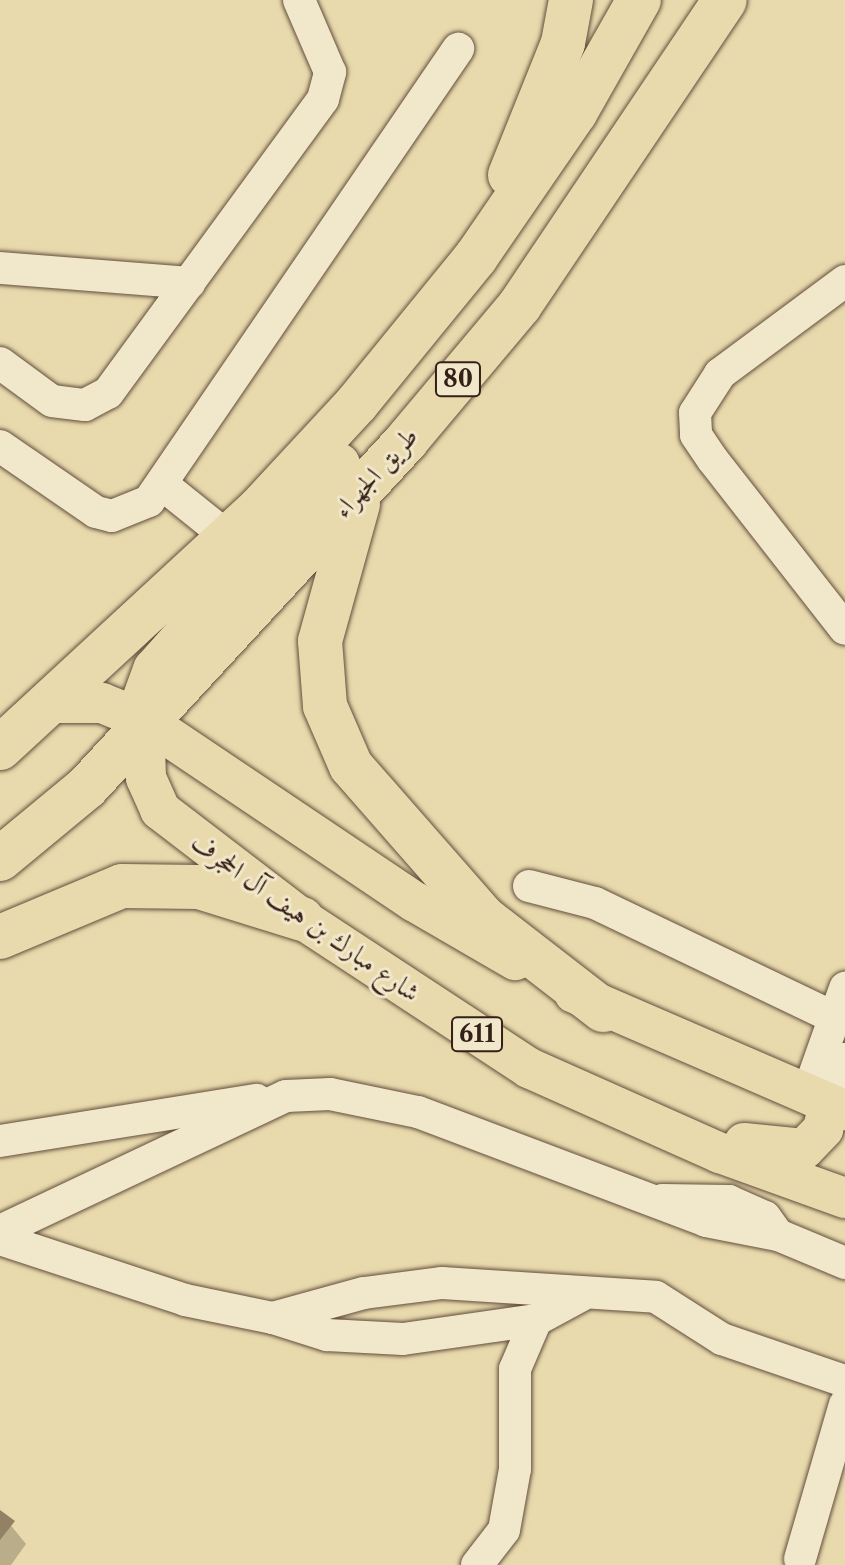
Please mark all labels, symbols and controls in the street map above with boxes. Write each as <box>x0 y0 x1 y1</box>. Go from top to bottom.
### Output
road number: 80 <box>434 359 482 399</box>
street label: طريق الجهراء <box>327 421 425 525</box>
street label: شارع مبارك بن هيف آل الحجرف <box>185 827 425 1009</box>
road number: 611 <box>451 1014 503 1054</box>

